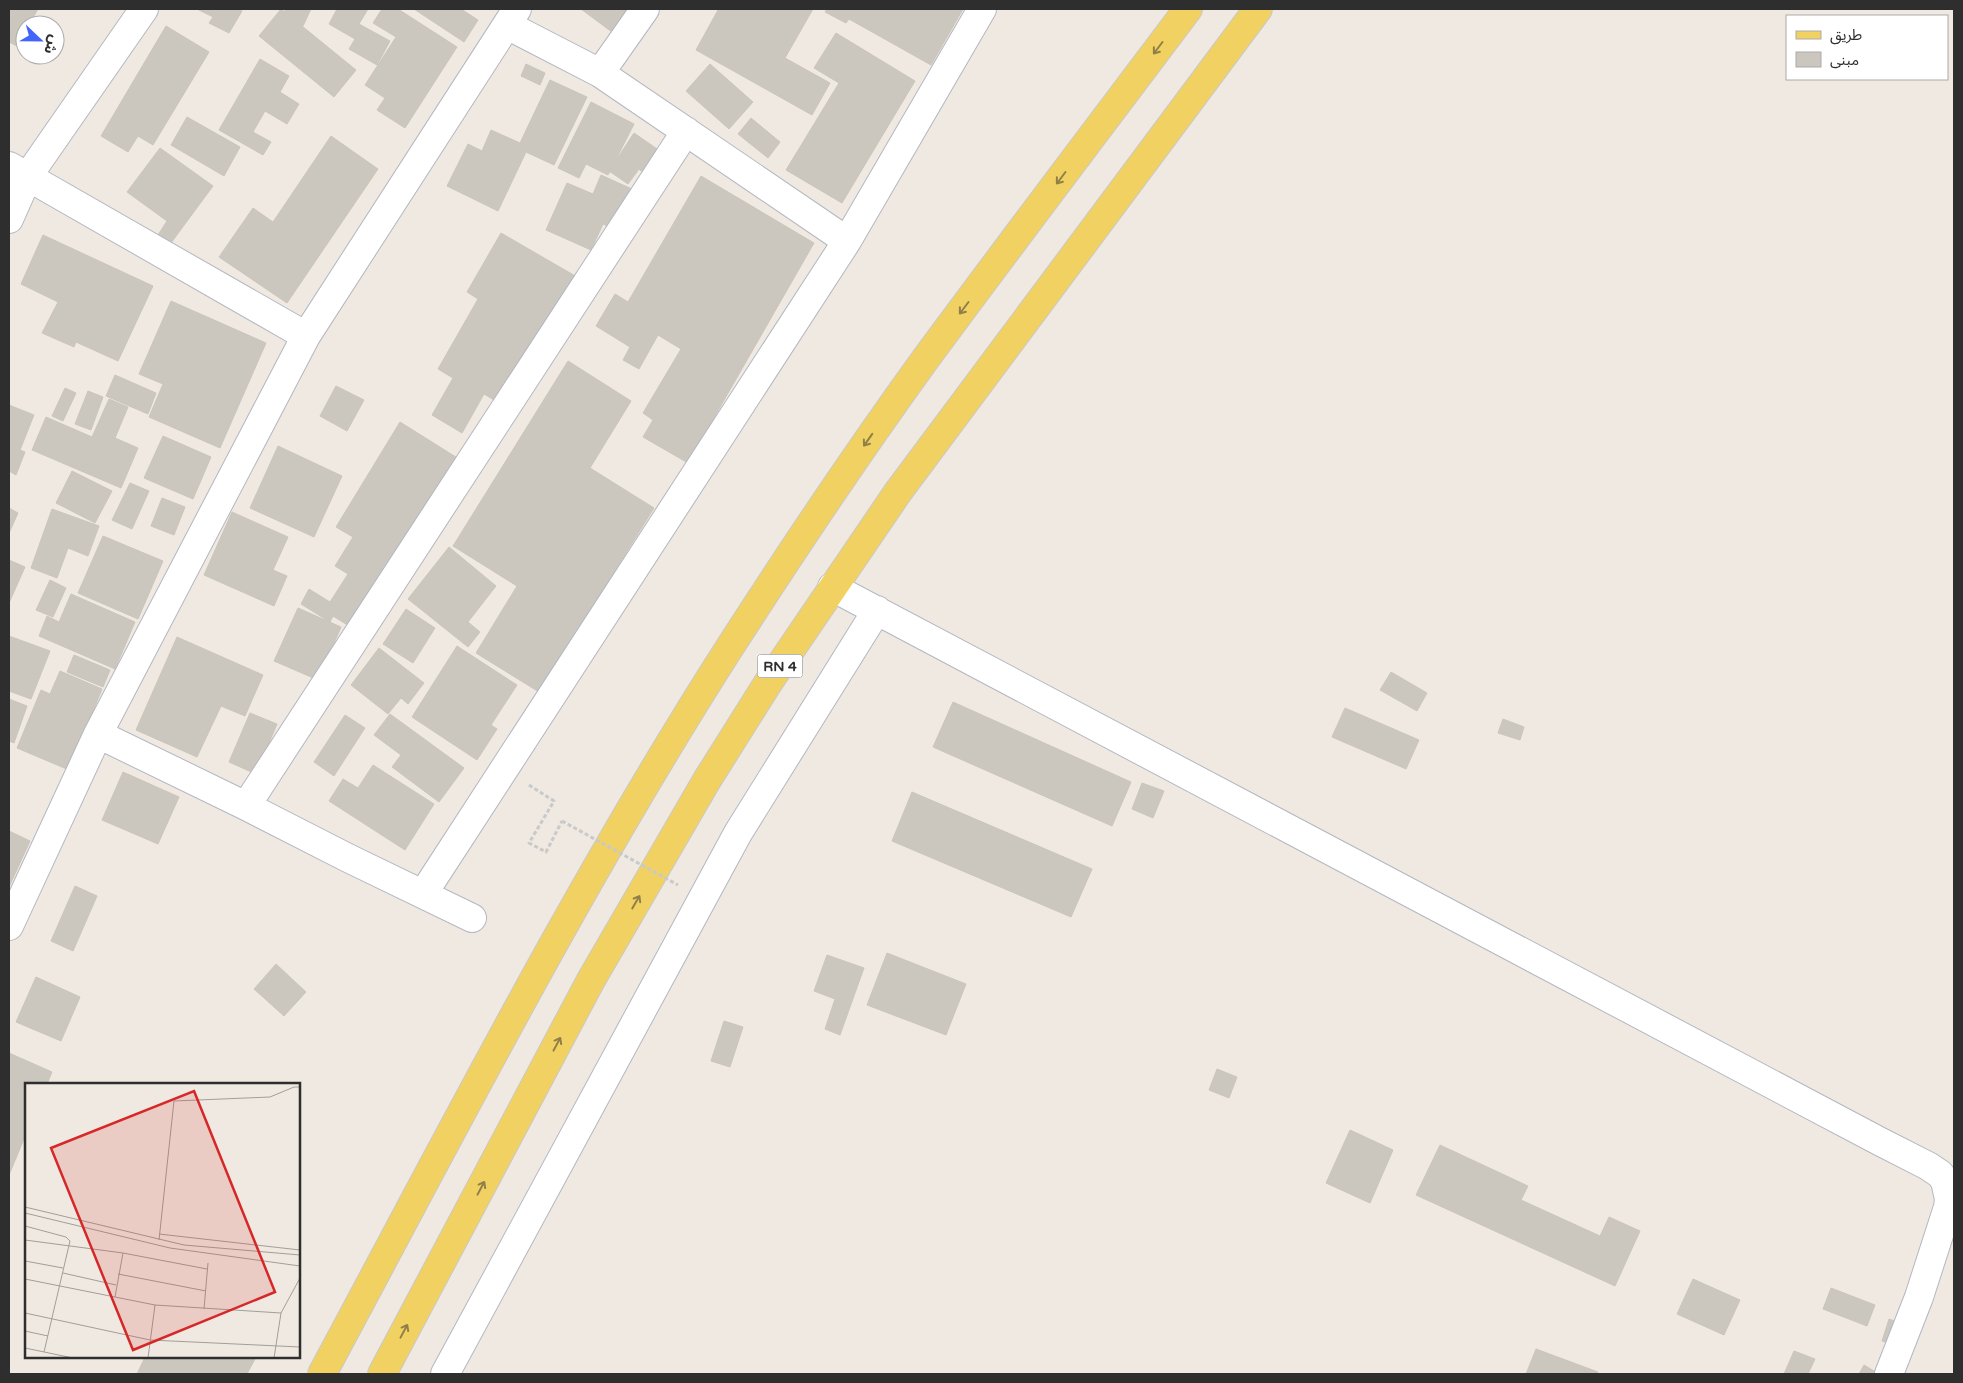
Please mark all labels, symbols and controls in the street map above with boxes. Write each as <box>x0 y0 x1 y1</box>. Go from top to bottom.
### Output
north arrow <box>15 15 65 65</box>
legend <box>1786 15 1948 80</box>
text: طريق <box>1830 26 1862 45</box>
text: ش <box>40 33 63 57</box>
one-way arrow <box>1153 41 1164 54</box>
text: مبنى <box>1830 51 1859 69</box>
one-way arrow <box>1056 171 1066 185</box>
one-way arrow <box>959 301 969 315</box>
one-way arrow <box>863 433 873 447</box>
road number: RN 4 <box>758 654 802 678</box>
one-way arrow <box>631 895 641 910</box>
one-way arrow <box>552 1037 562 1052</box>
inset map <box>25 1083 300 1358</box>
one-way arrow <box>476 1180 486 1195</box>
one-way arrow <box>400 1324 410 1339</box>

